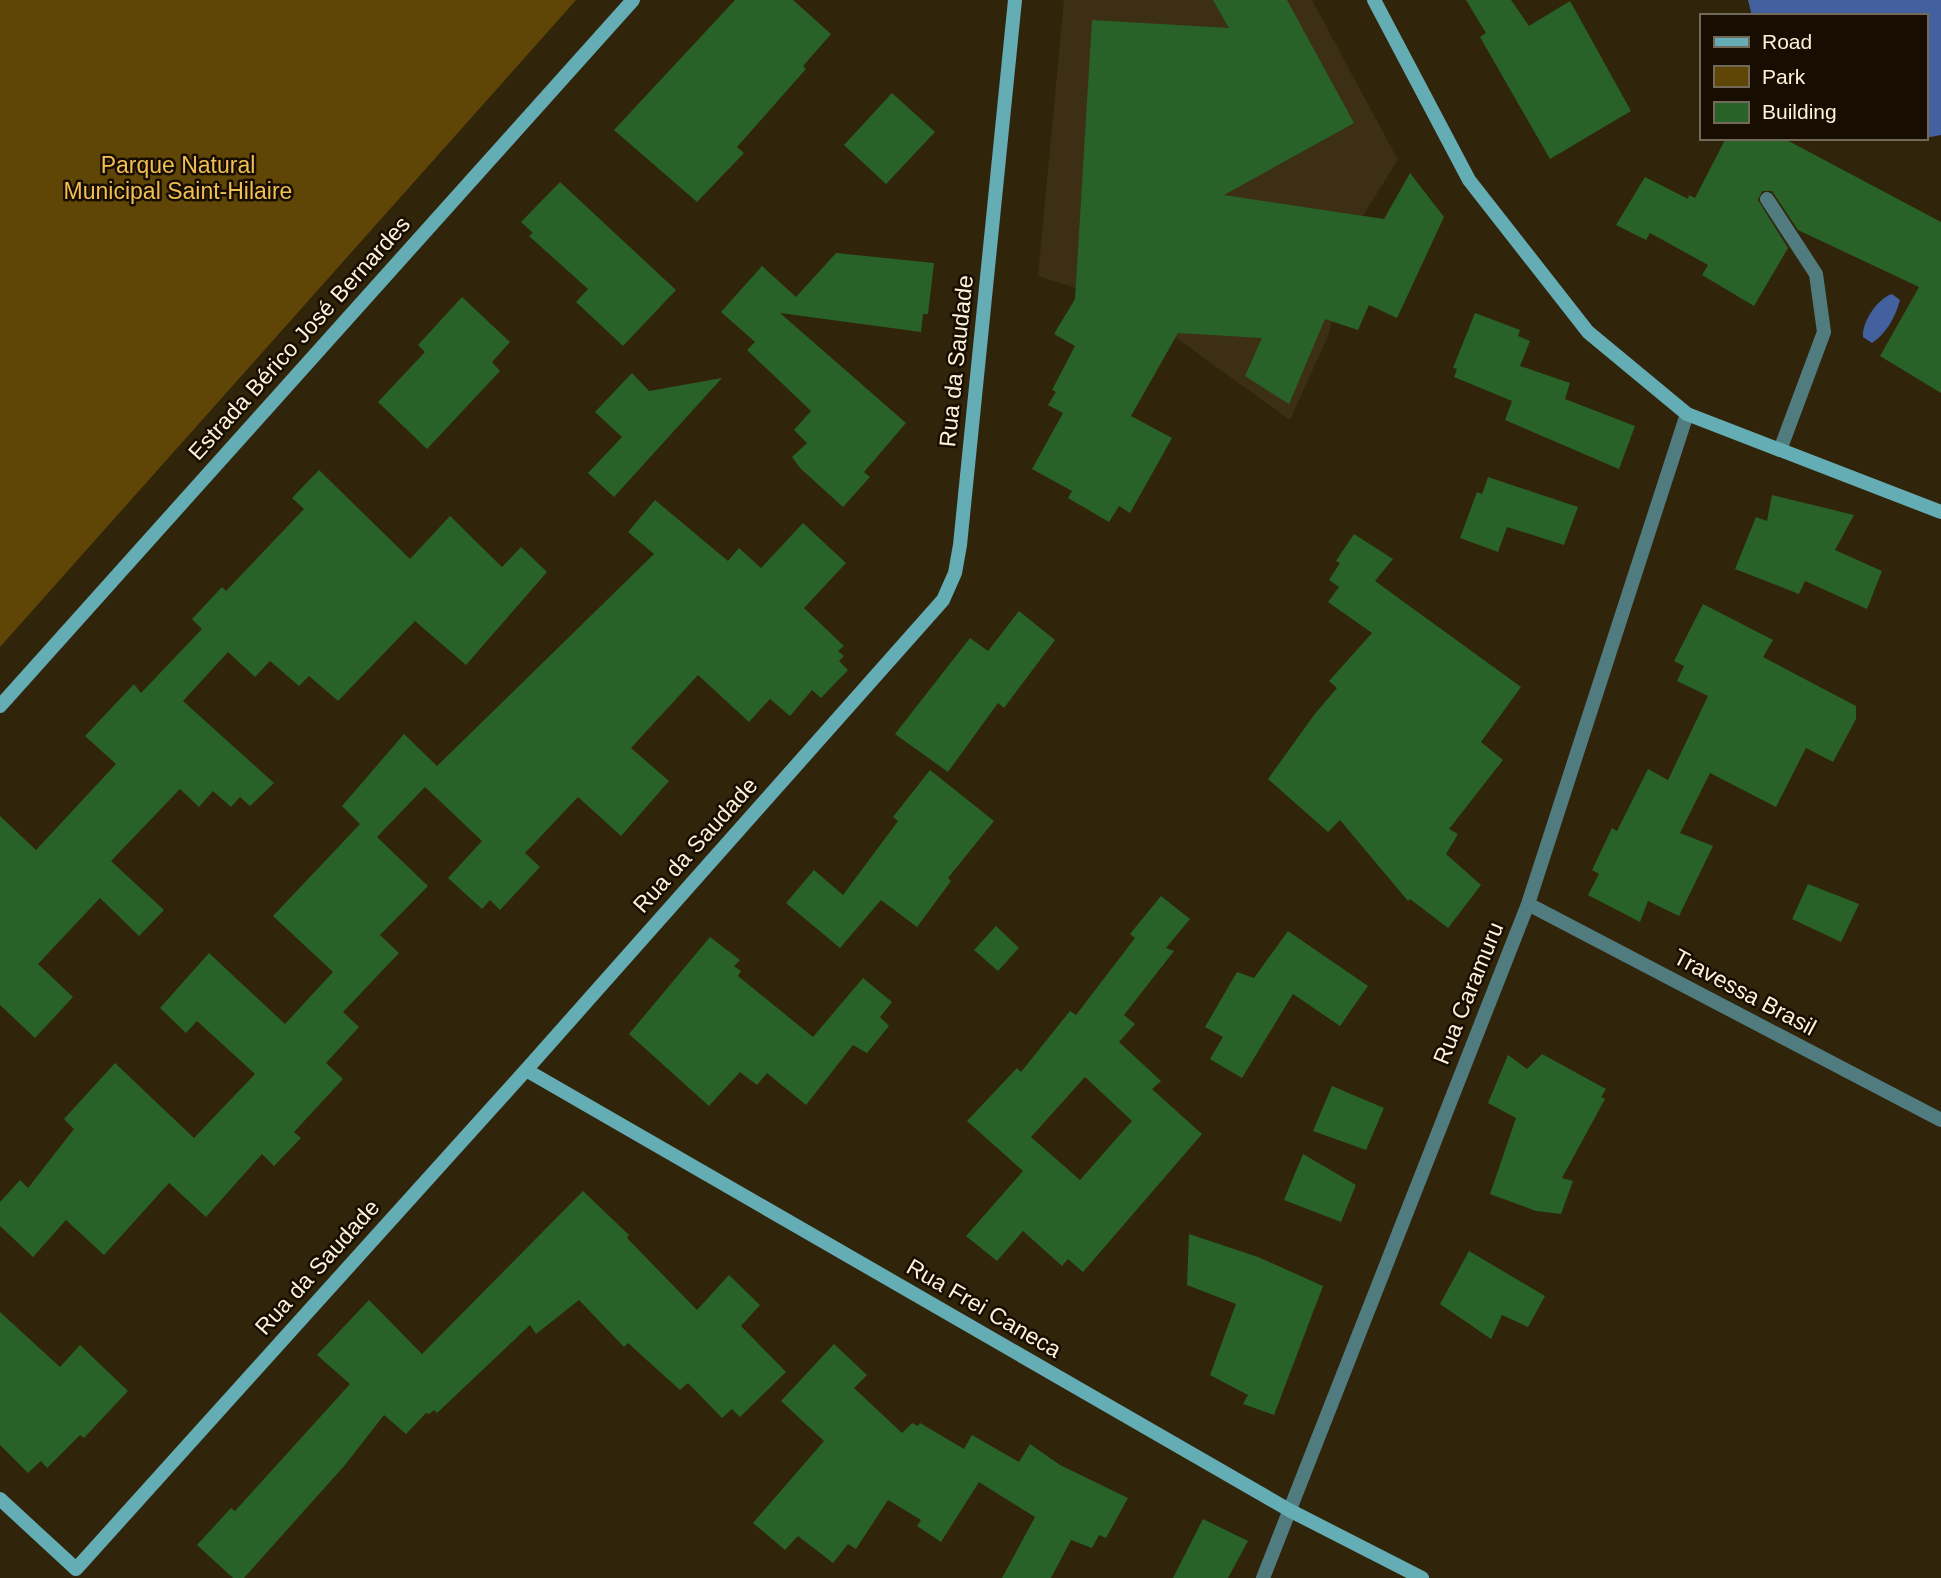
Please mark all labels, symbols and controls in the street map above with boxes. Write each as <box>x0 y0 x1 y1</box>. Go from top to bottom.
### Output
legend <box>1700 14 1927 140</box>
text: Road <box>1762 30 1812 53</box>
text: Park <box>1762 65 1806 88</box>
text: Building <box>1762 100 1837 123</box>
park label: Parque Natural Municipal Saint-Hilaire <box>64 152 292 204</box>
street label: Estrada Bérico José Bernardes <box>183 211 415 465</box>
street label: Rua da Saudade <box>934 274 978 448</box>
street label: Rua da Saudade <box>628 772 762 918</box>
street label: Rua Caramuru <box>1428 918 1508 1068</box>
street label: Travessa Brasil <box>1669 944 1821 1040</box>
street label: Rua da Saudade <box>250 1194 384 1340</box>
street label: Rua Frei Caneca <box>902 1253 1066 1363</box>

